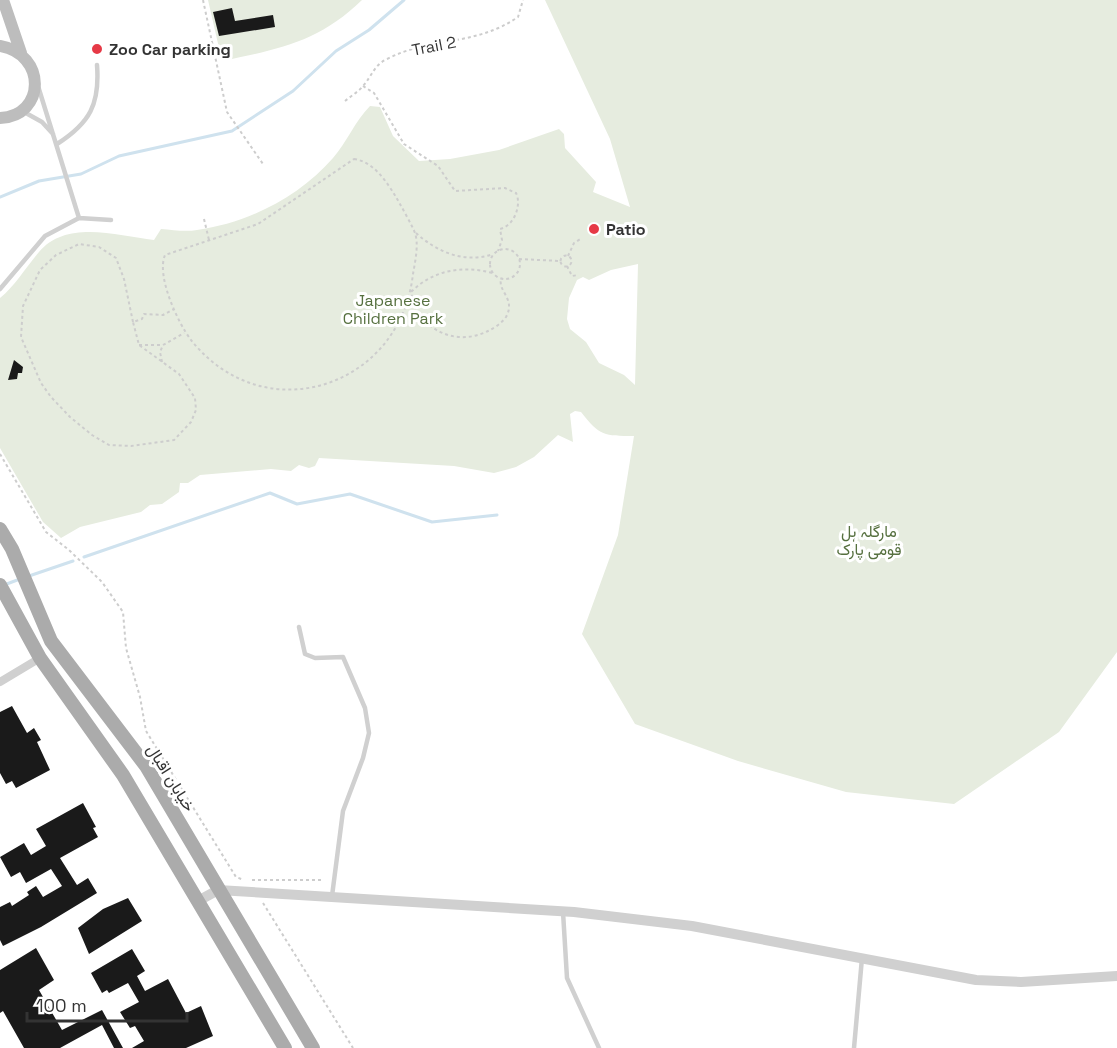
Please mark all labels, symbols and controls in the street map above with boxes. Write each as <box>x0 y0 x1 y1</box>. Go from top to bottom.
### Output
street label: Trail 2 <box>410 31 458 61</box>
place label: Zoo Car parking <box>109 39 231 60</box>
marker: Zoo Car parking <box>90 42 104 56</box>
place label: Patio <box>606 219 646 240</box>
marker: Patio <box>587 222 601 236</box>
park label: Japanese Children Park <box>343 290 444 329</box>
park label: مارگلہ ہل قومی پارک <box>837 521 901 561</box>
street label: خیابان اقبال <box>142 740 200 816</box>
scale bar <box>27 985 188 1023</box>
text: 100 m <box>36 994 87 1017</box>

